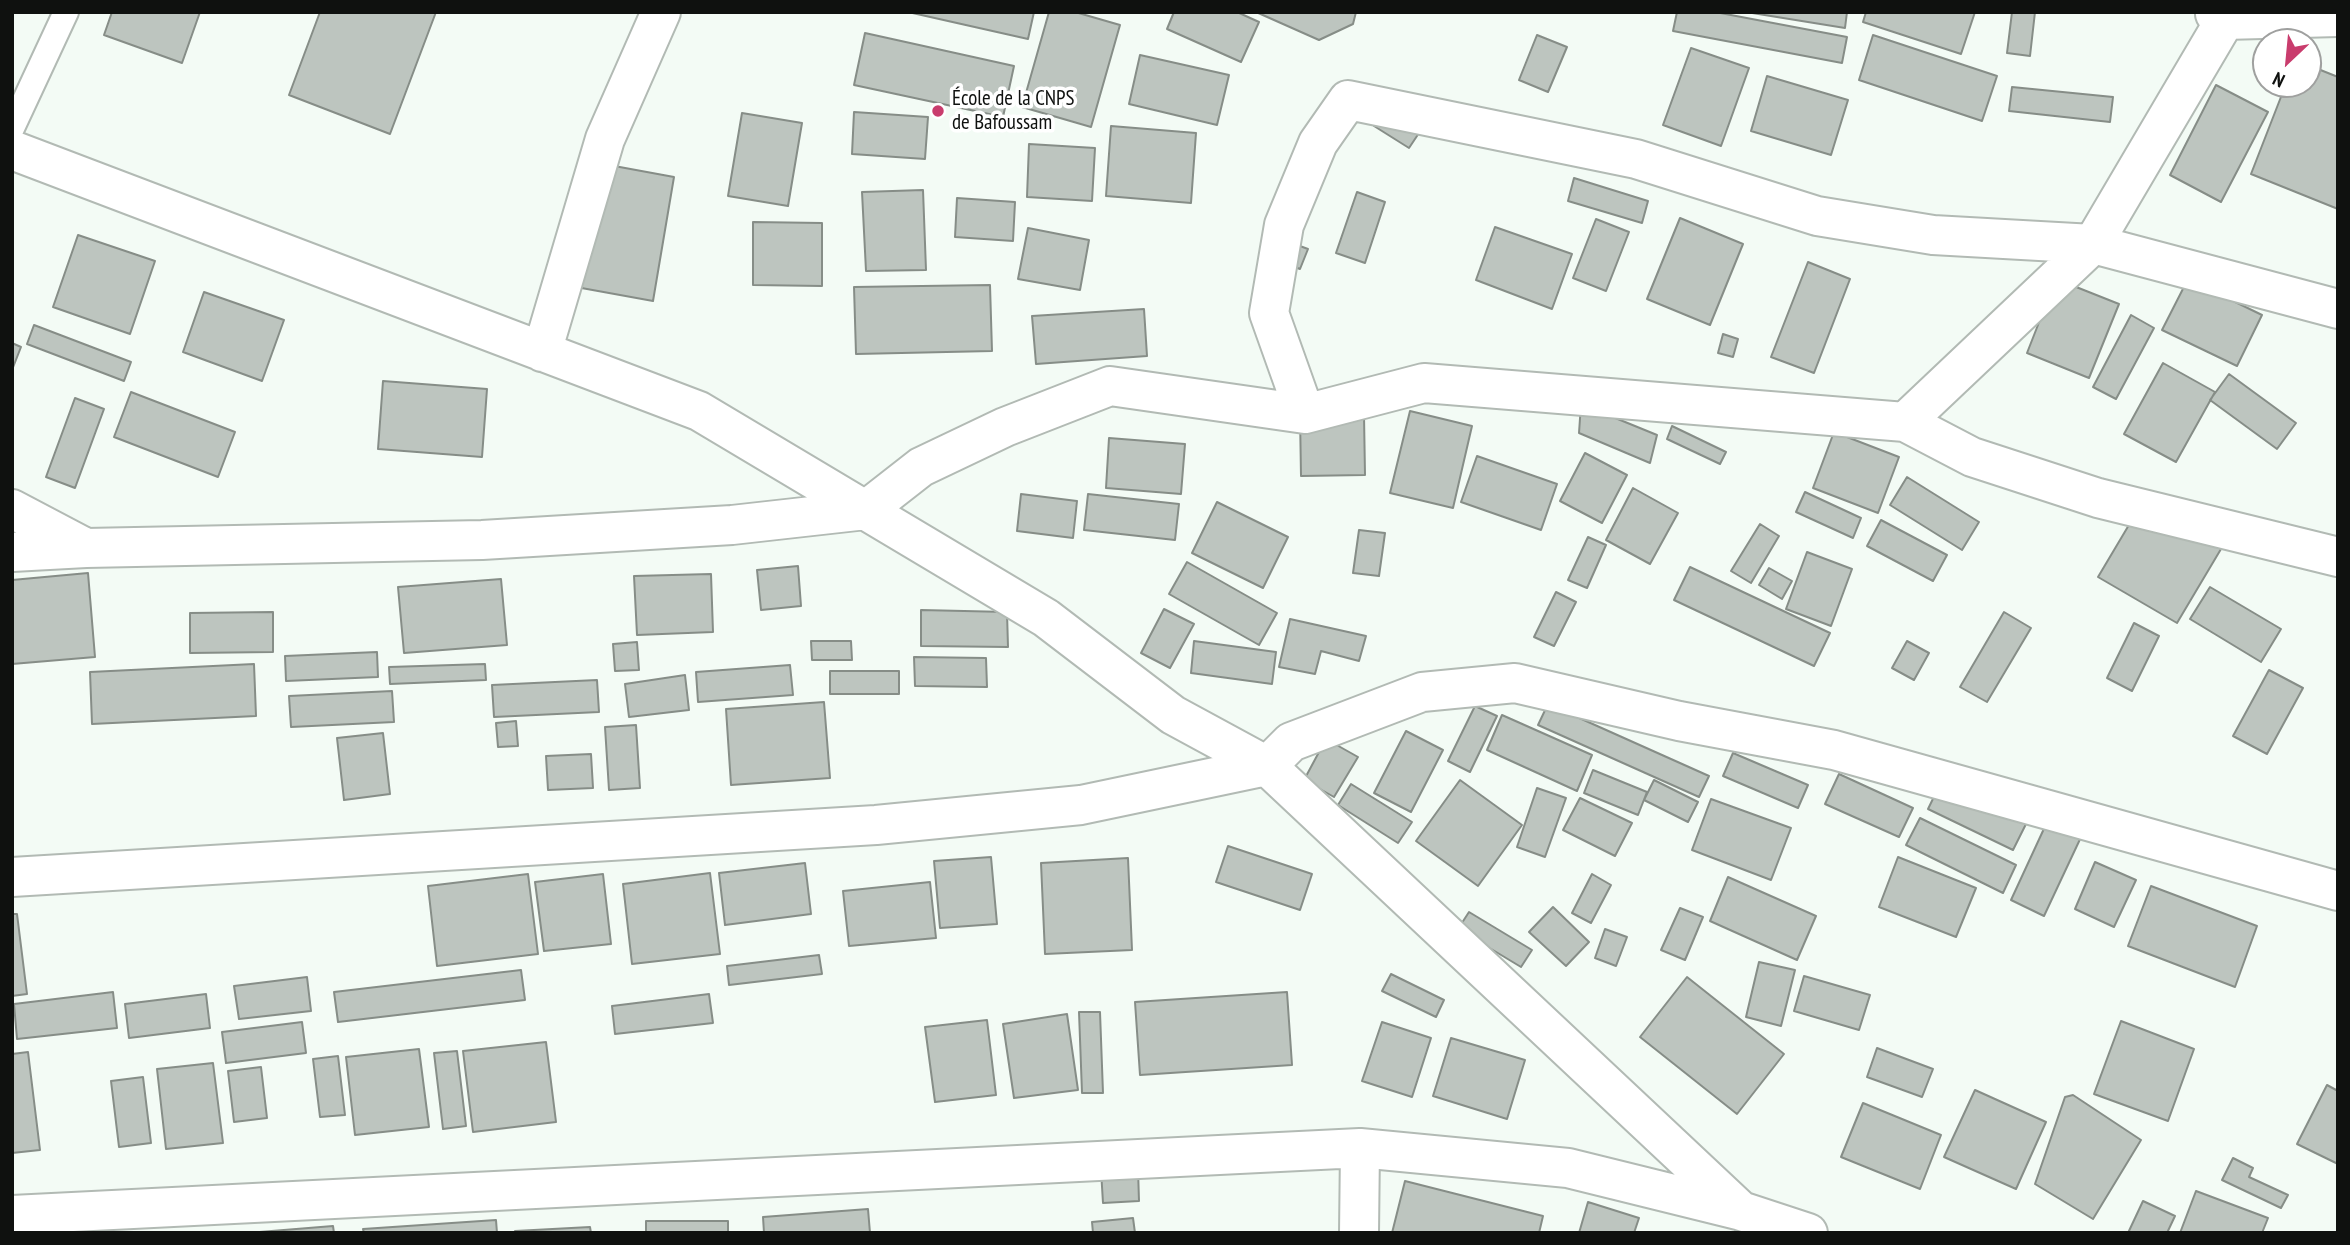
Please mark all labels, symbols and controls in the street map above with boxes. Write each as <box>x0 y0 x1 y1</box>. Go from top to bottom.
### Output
north arrow <box>2252 28 2322 98</box>
text: N <box>2269 67 2289 93</box>
place label: École de la CNPS de Bafoussam <box>952 86 1075 136</box>
marker: École de la CNPS de Bafoussam <box>930 103 946 119</box>

